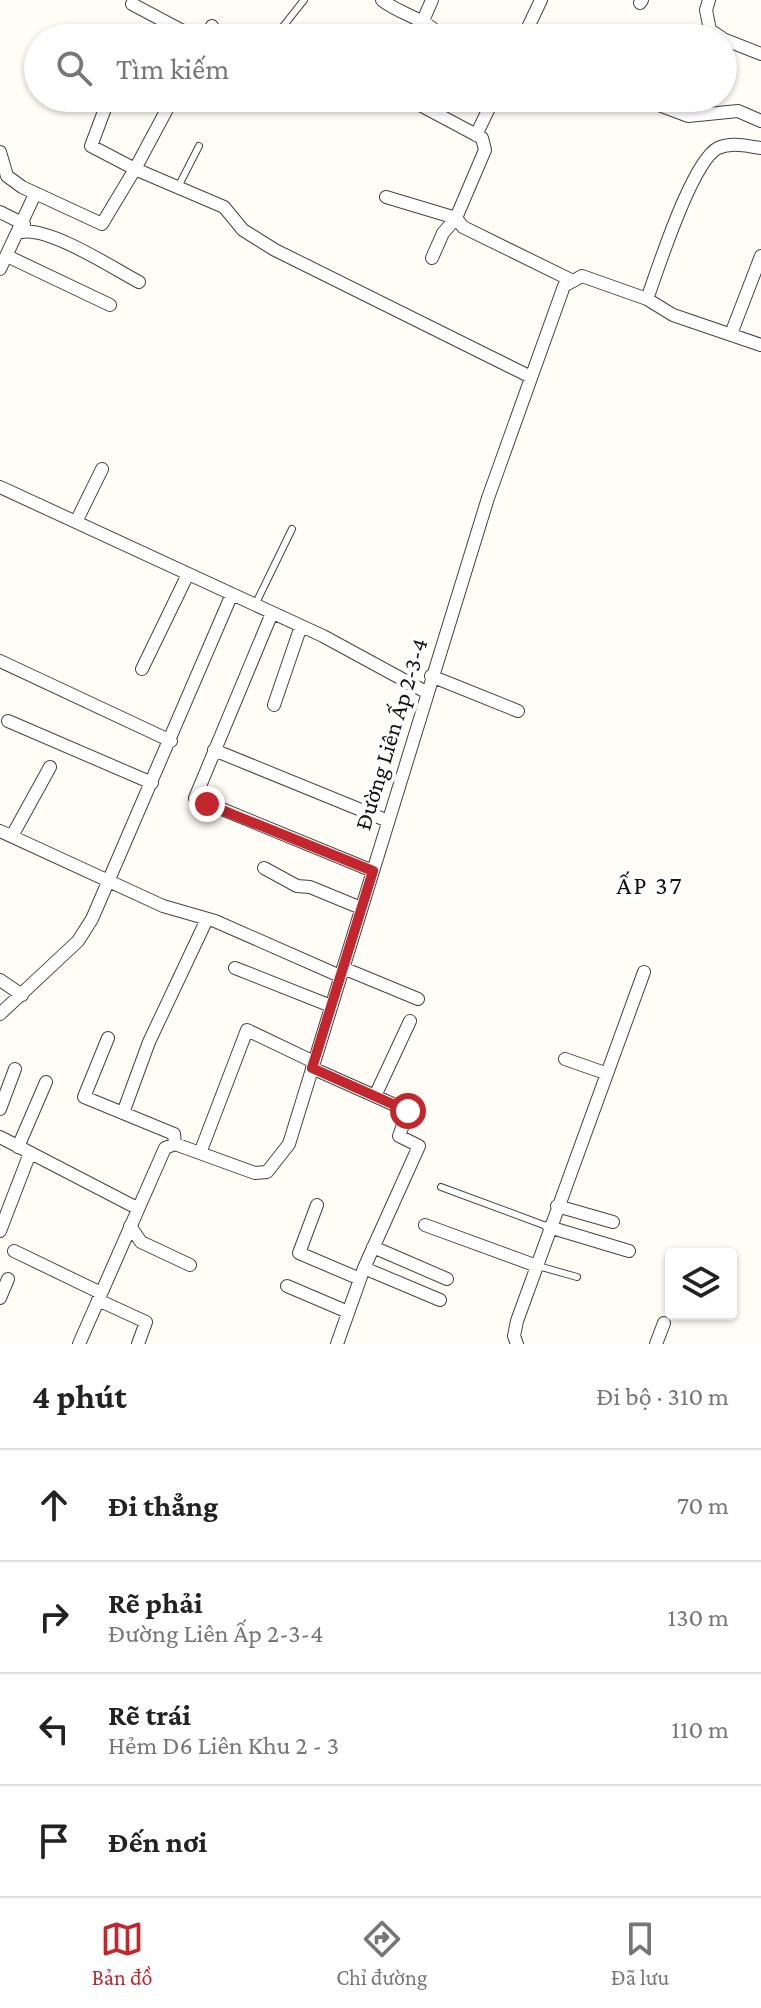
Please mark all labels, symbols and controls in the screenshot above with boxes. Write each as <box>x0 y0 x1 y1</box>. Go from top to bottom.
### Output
search box <box>24 24 737 112</box>
icon: search <box>52 46 96 90</box>
text: Tìm kiếm <box>116 52 229 85</box>
street label: Đường Liên Ấp 2-3-4 <box>349 635 433 833</box>
route end <box>189 786 225 822</box>
district label: ẤP 37 <box>617 871 683 900</box>
route start <box>390 1093 426 1129</box>
map controls <box>665 1248 737 1320</box>
button: layers <box>665 1248 737 1320</box>
text: 4 phút <box>32 1378 127 1415</box>
text: Đi bộ · 310 m <box>596 1382 729 1411</box>
icon: ahead <box>32 1483 76 1527</box>
text: Đi thẳng <box>108 1489 218 1522</box>
text: 70 m <box>677 1491 729 1520</box>
text: Rẽ phải <box>108 1586 203 1619</box>
icon: right <box>32 1595 76 1639</box>
text: 130 m <box>668 1603 729 1632</box>
text: Đường Liên Ấp 2-3-4 <box>108 1619 324 1648</box>
text: Rẽ trái <box>108 1698 191 1731</box>
icon: left <box>32 1707 76 1751</box>
text: 110 m <box>671 1715 729 1744</box>
text: Hẻm D6 Liên Khu 2 - 3 <box>108 1731 339 1760</box>
icon: arrive <box>32 1819 76 1863</box>
text: Đến nơi <box>108 1825 207 1858</box>
tab: Bản đồ <box>92 1917 152 1990</box>
tab: Chỉ đường <box>336 1917 427 1990</box>
tab: Đã lưu <box>611 1917 669 1990</box>

